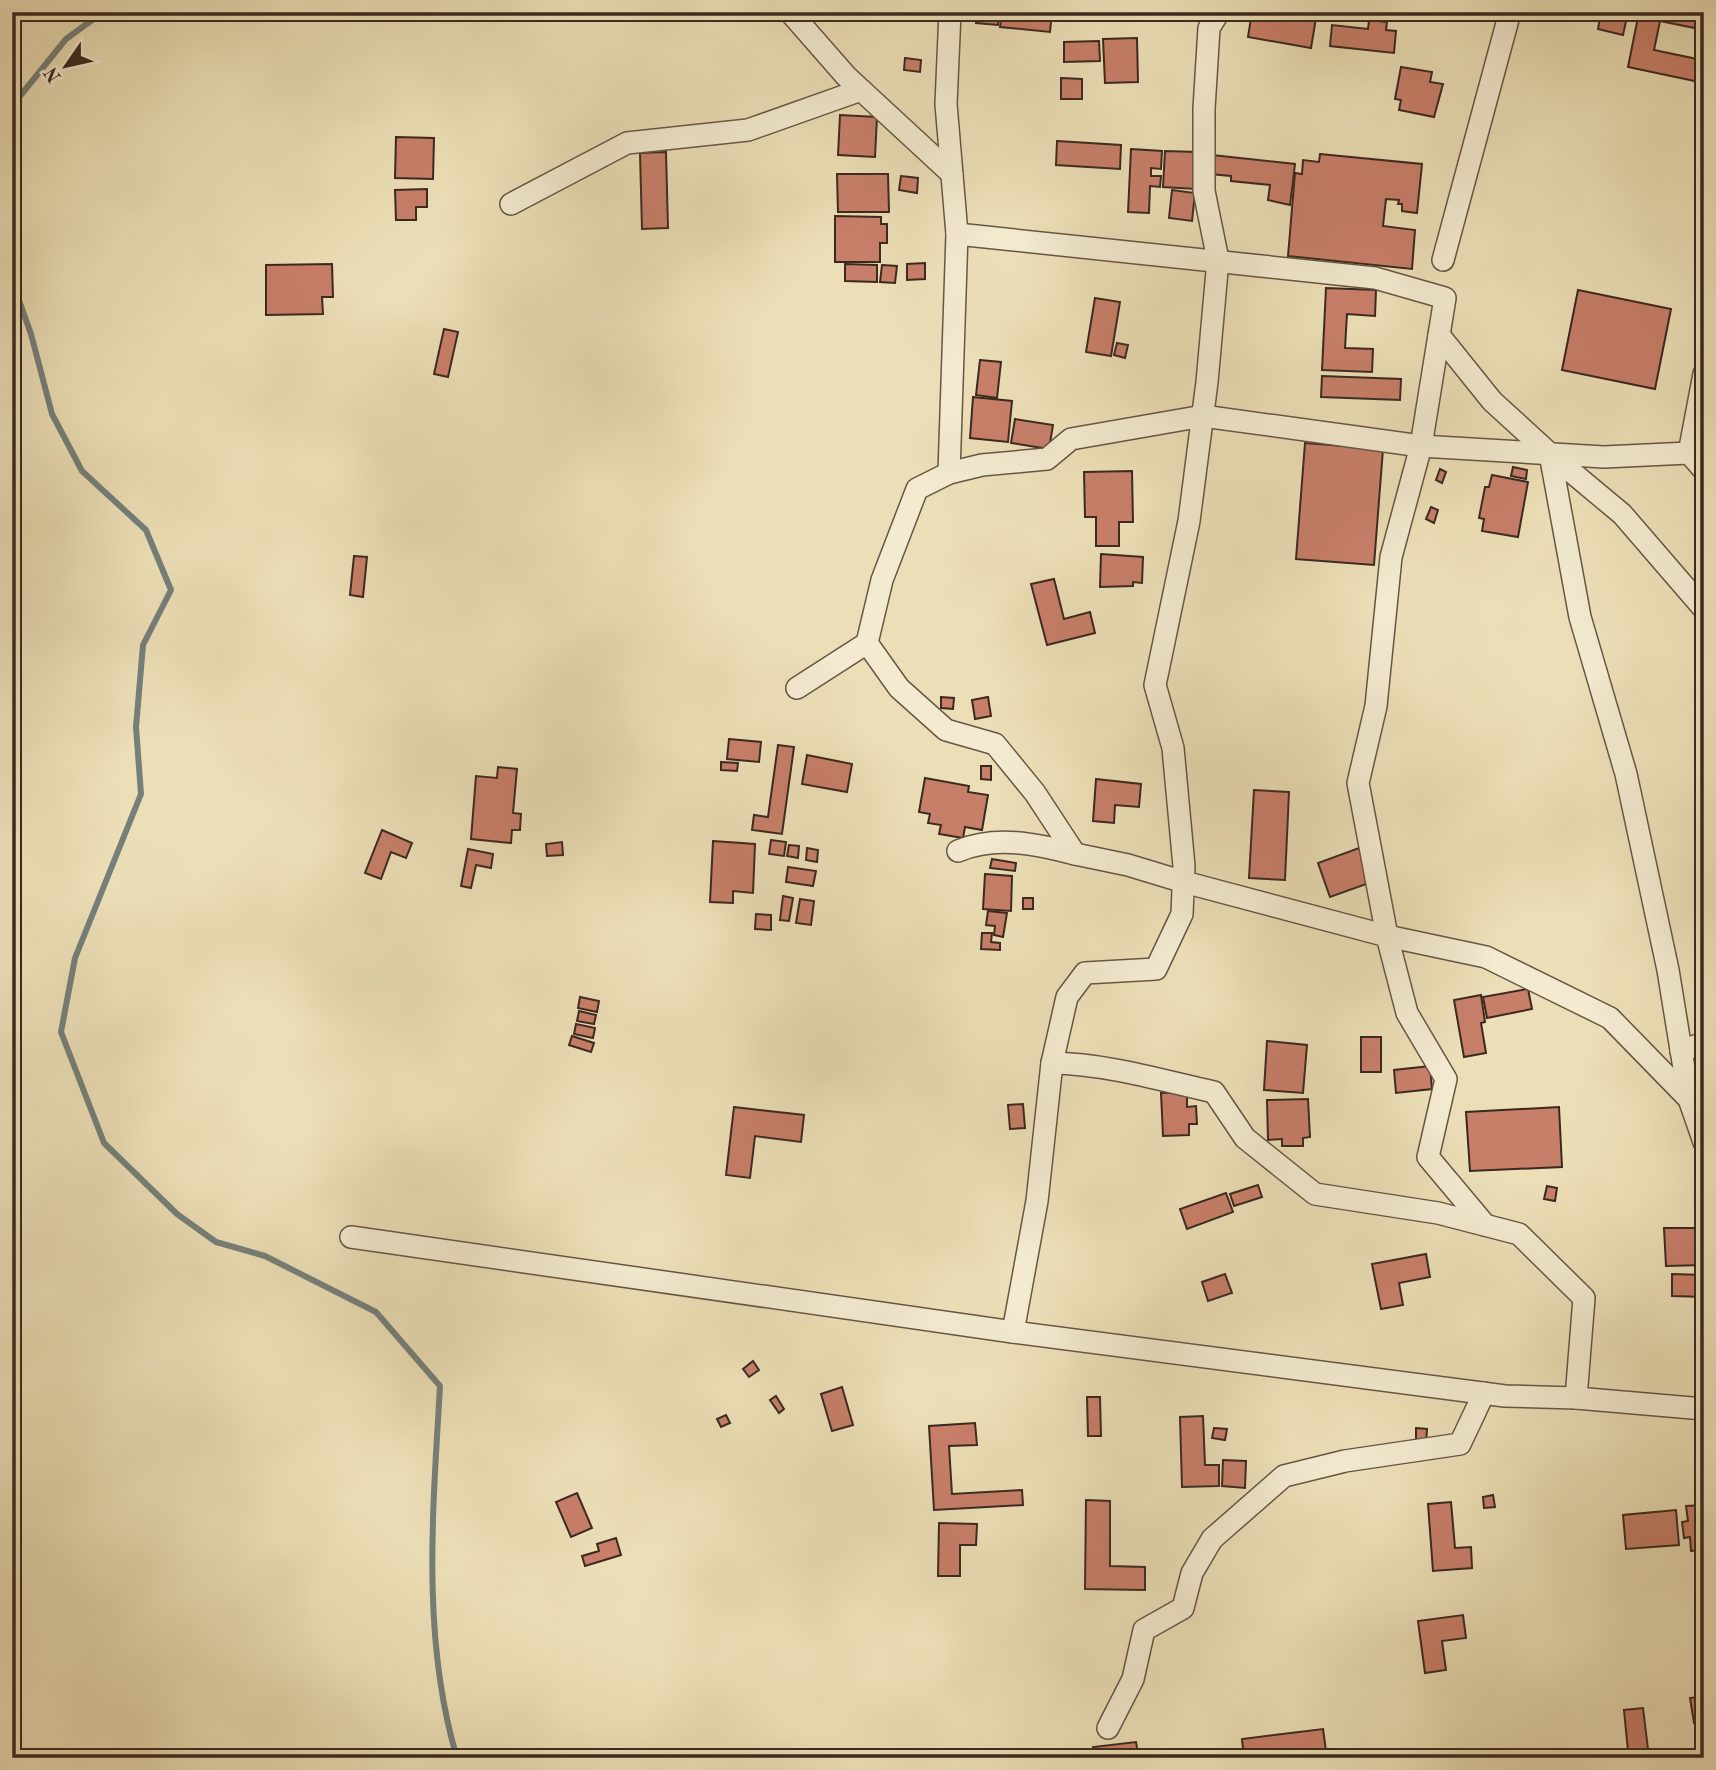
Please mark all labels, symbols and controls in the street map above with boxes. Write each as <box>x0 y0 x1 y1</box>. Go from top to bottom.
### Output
north arrow <box>32 32 102 102</box>
text: N <box>42 62 66 85</box>

